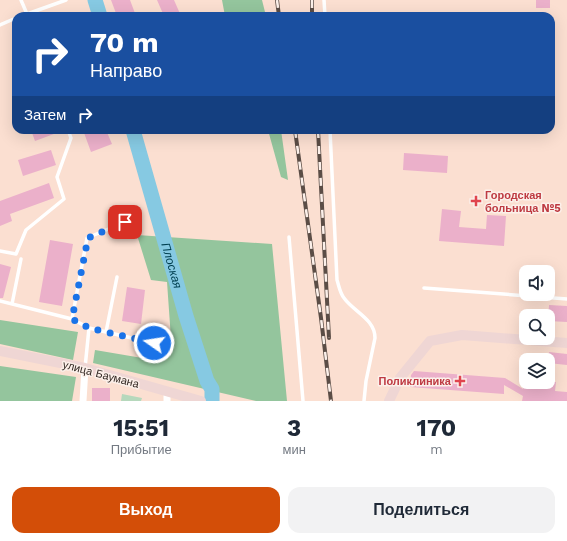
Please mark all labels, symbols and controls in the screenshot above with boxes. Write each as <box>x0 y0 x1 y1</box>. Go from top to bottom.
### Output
text: 70 m <box>90 26 159 59</box>
icon: right <box>24 28 76 80</box>
text: Направо <box>90 60 162 81</box>
icon: right <box>74 104 96 126</box>
text: Затем <box>24 106 66 124</box>
place label: Городская больница №5 <box>485 189 561 215</box>
marker: Городская больница №5 <box>470 195 482 207</box>
pin <box>108 205 142 239</box>
icon: arrive <box>114 211 136 233</box>
water label: Плоская <box>158 241 185 291</box>
map controls <box>519 265 555 389</box>
button: sound <box>519 265 555 301</box>
button: search <box>519 309 555 345</box>
position arrow <box>133 322 175 364</box>
button: layers <box>519 353 555 389</box>
street label: улица Баумана <box>61 358 141 391</box>
place label: Поликлиника <box>378 375 452 388</box>
marker: Поликлиника <box>454 375 466 387</box>
text: 15:51 <box>113 414 169 442</box>
text: 3 <box>287 414 301 442</box>
text: 170 <box>417 414 456 442</box>
text: Прибытие <box>111 442 172 457</box>
text: мин <box>282 442 306 457</box>
text: m <box>430 442 443 457</box>
button: Выход <box>12 487 280 533</box>
button: Поделиться <box>288 487 555 533</box>

